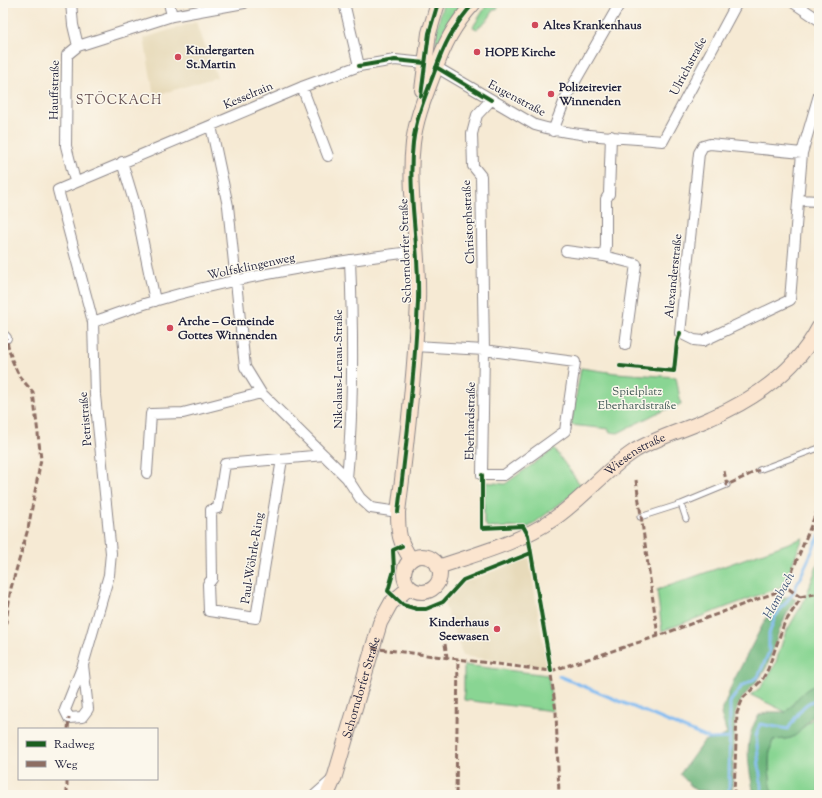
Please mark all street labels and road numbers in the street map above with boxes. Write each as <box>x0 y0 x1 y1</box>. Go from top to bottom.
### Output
street label: Ulrichstraße <box>666 34 712 99</box>
street label: Hauffstraße <box>45 60 65 120</box>
street label: Eugenstraße <box>484 76 549 122</box>
street label: Kesselrain <box>221 77 276 114</box>
street label: Christophstraße <box>458 179 480 264</box>
street label: Schorndorfer Straße <box>395 198 417 304</box>
street label: Alexanderstraße <box>661 232 687 319</box>
street label: Wolfsklingenweg <box>206 249 297 285</box>
street label: Nikolaus-Lenau-Straße <box>330 309 348 429</box>
street label: Eberhardstraße <box>461 381 481 460</box>
street label: Petristraße <box>75 391 97 447</box>
street label: Wiesenstraße <box>601 429 669 481</box>
street label: Paul-Wöhrle-Ring <box>237 511 269 605</box>
street label: Schorndorfer Straße <box>338 634 386 741</box>

